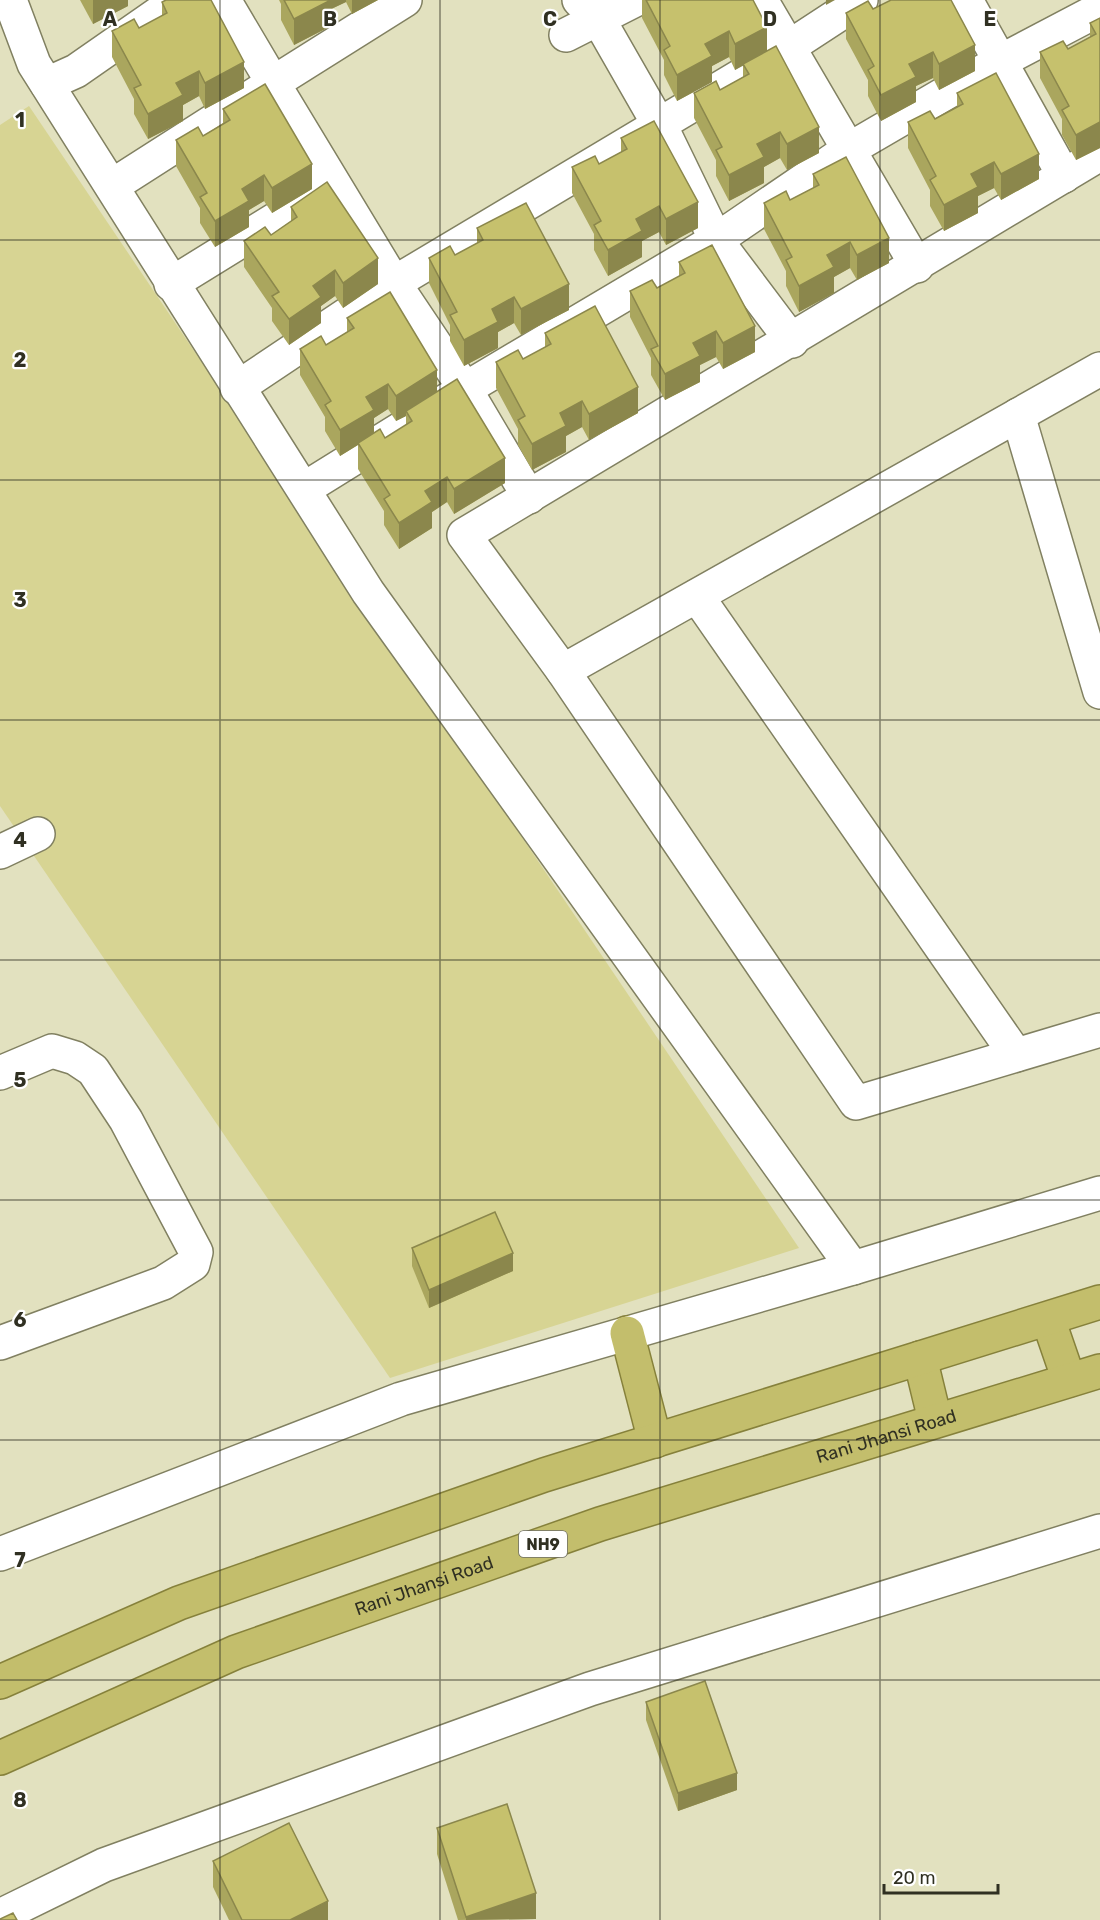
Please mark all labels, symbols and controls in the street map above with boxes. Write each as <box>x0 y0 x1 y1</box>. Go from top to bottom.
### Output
text: A <box>103 7 118 31</box>
text: B <box>323 7 337 31</box>
text: C <box>543 7 557 31</box>
text: D <box>763 7 777 31</box>
text: E <box>984 7 996 31</box>
text: 1 <box>15 108 25 132</box>
text: 2 <box>14 348 27 372</box>
text: 3 <box>13 588 27 612</box>
text: 4 <box>13 828 27 852</box>
text: 5 <box>14 1068 27 1092</box>
text: 6 <box>13 1308 27 1332</box>
street label: Rani Jhansi Road <box>814 1405 959 1468</box>
road number: NH9 <box>519 1531 567 1557</box>
text: 7 <box>14 1548 26 1572</box>
street label: Rani Jhansi Road <box>352 1551 496 1620</box>
text: 8 <box>13 1788 27 1812</box>
scale bar <box>884 1857 998 1895</box>
text: 20 m <box>893 1867 935 1889</box>

